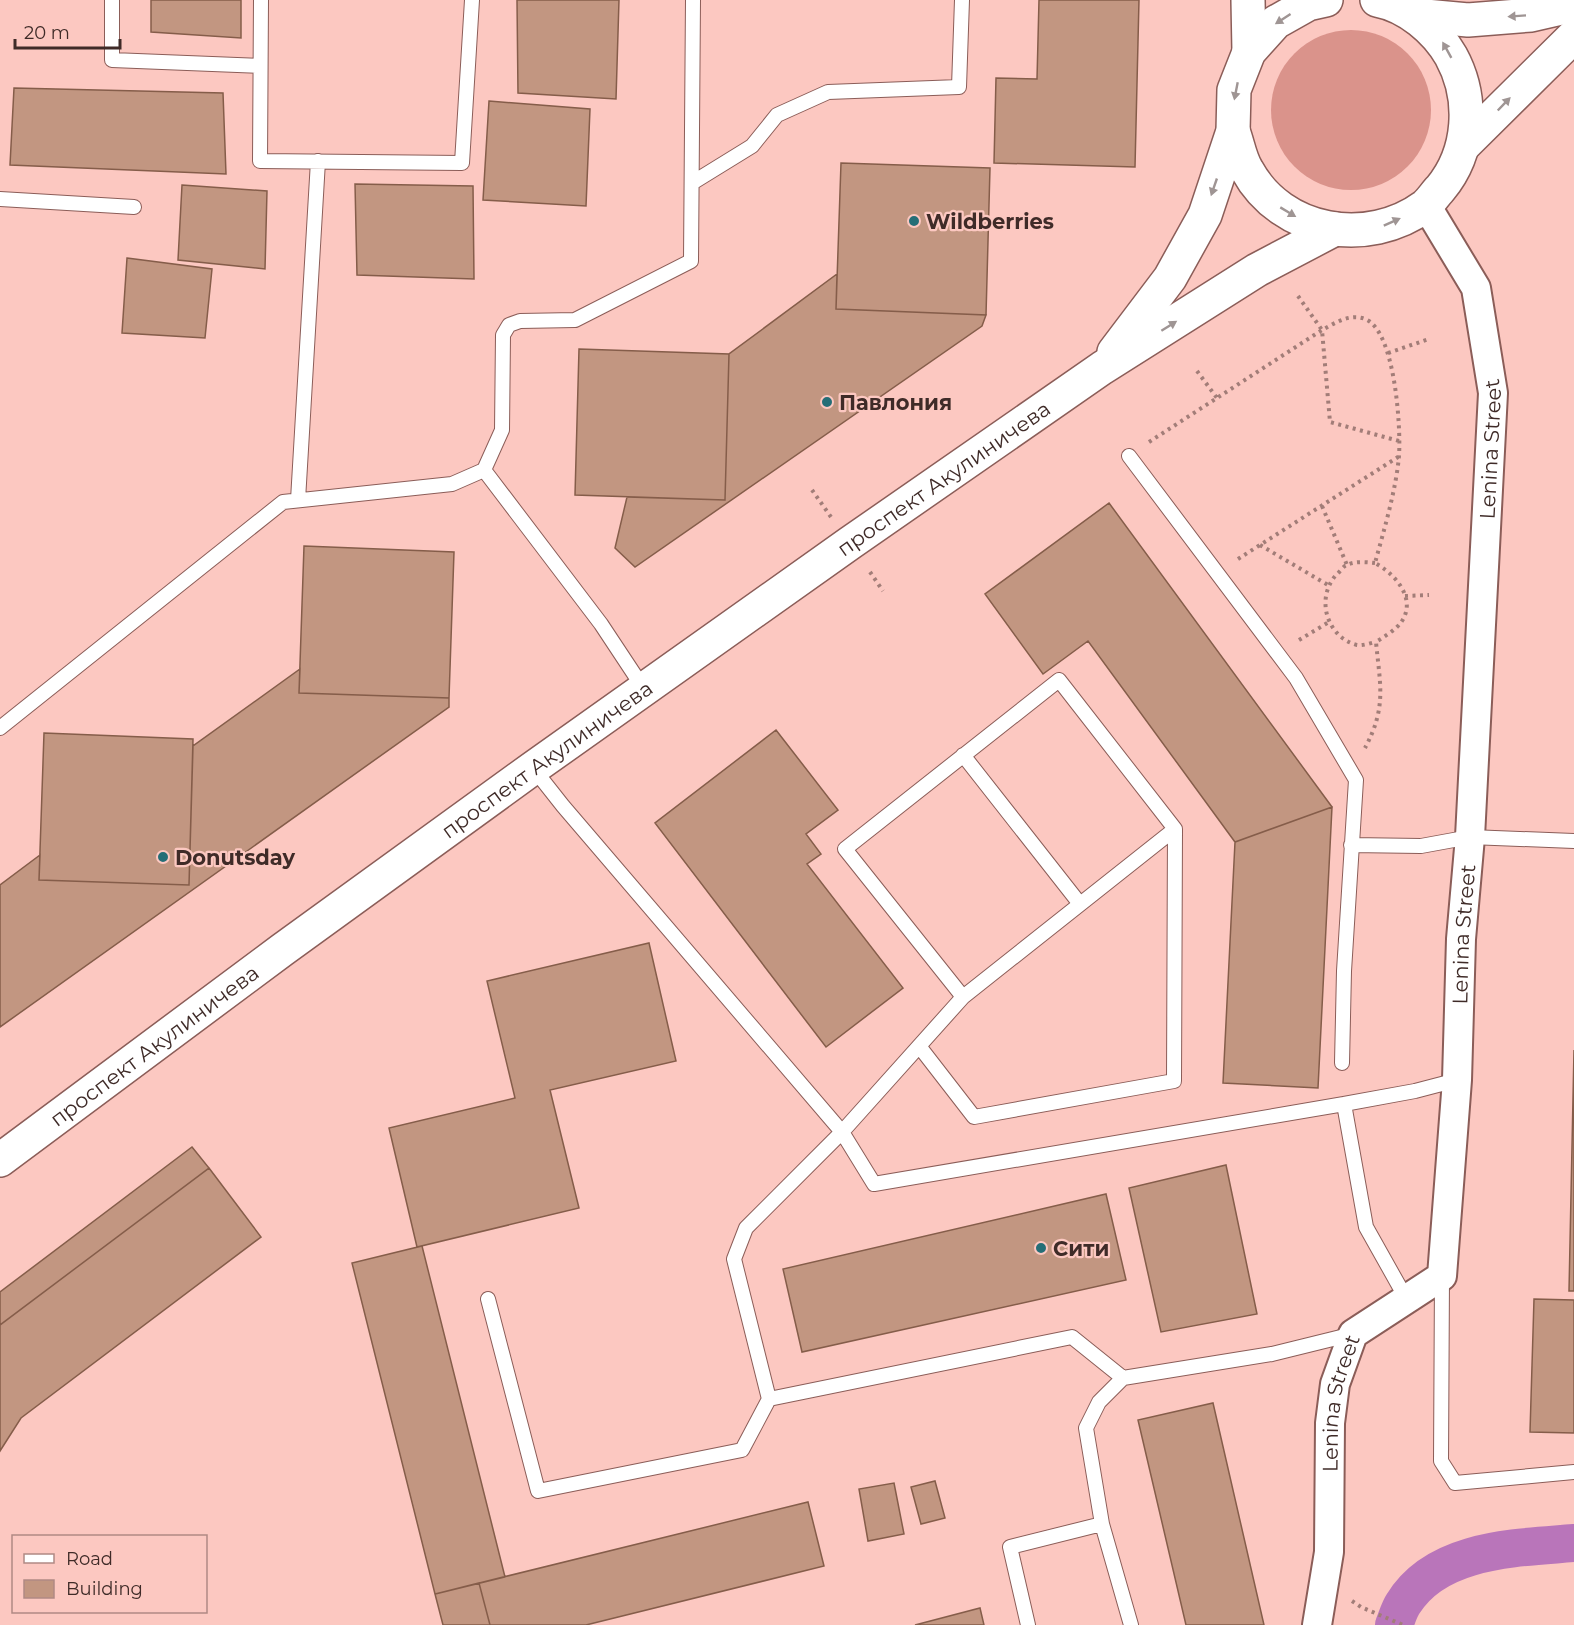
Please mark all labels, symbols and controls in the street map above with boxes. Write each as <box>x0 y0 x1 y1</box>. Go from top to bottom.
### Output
one-way arrow <box>1507 11 1526 21</box>
scale bar <box>15 12 120 50</box>
one-way arrow <box>1275 13 1291 24</box>
text: 20 m <box>24 22 70 44</box>
one-way arrow <box>1442 41 1452 58</box>
one-way arrow <box>1231 81 1240 100</box>
one-way arrow <box>1497 96 1511 111</box>
one-way arrow <box>1209 178 1219 196</box>
one-way arrow <box>1280 206 1296 217</box>
place label: Wildberries <box>926 209 1054 234</box>
marker: Wildberries <box>907 214 921 228</box>
one-way arrow <box>1384 217 1402 227</box>
one-way arrow <box>1161 320 1178 331</box>
street label: Lenina Street <box>1474 377 1506 520</box>
place label: Павлония <box>839 390 952 415</box>
marker: Павлония <box>820 395 834 409</box>
street label: проспект Акулиничева <box>832 395 1055 561</box>
street label: проспект Акулиничева <box>436 675 657 843</box>
place label: Donutsday <box>175 845 296 870</box>
marker: Donutsday <box>156 850 170 864</box>
street label: Lenina Street <box>1447 863 1480 1005</box>
street label: проспект Акулиничева <box>45 959 263 1131</box>
place label: Сити <box>1053 1236 1109 1261</box>
marker: Сити <box>1034 1241 1048 1255</box>
street label: Lenina Street <box>1317 1331 1364 1472</box>
legend <box>12 1535 207 1613</box>
text: Road <box>66 1548 113 1570</box>
text: Building <box>66 1578 143 1600</box>

